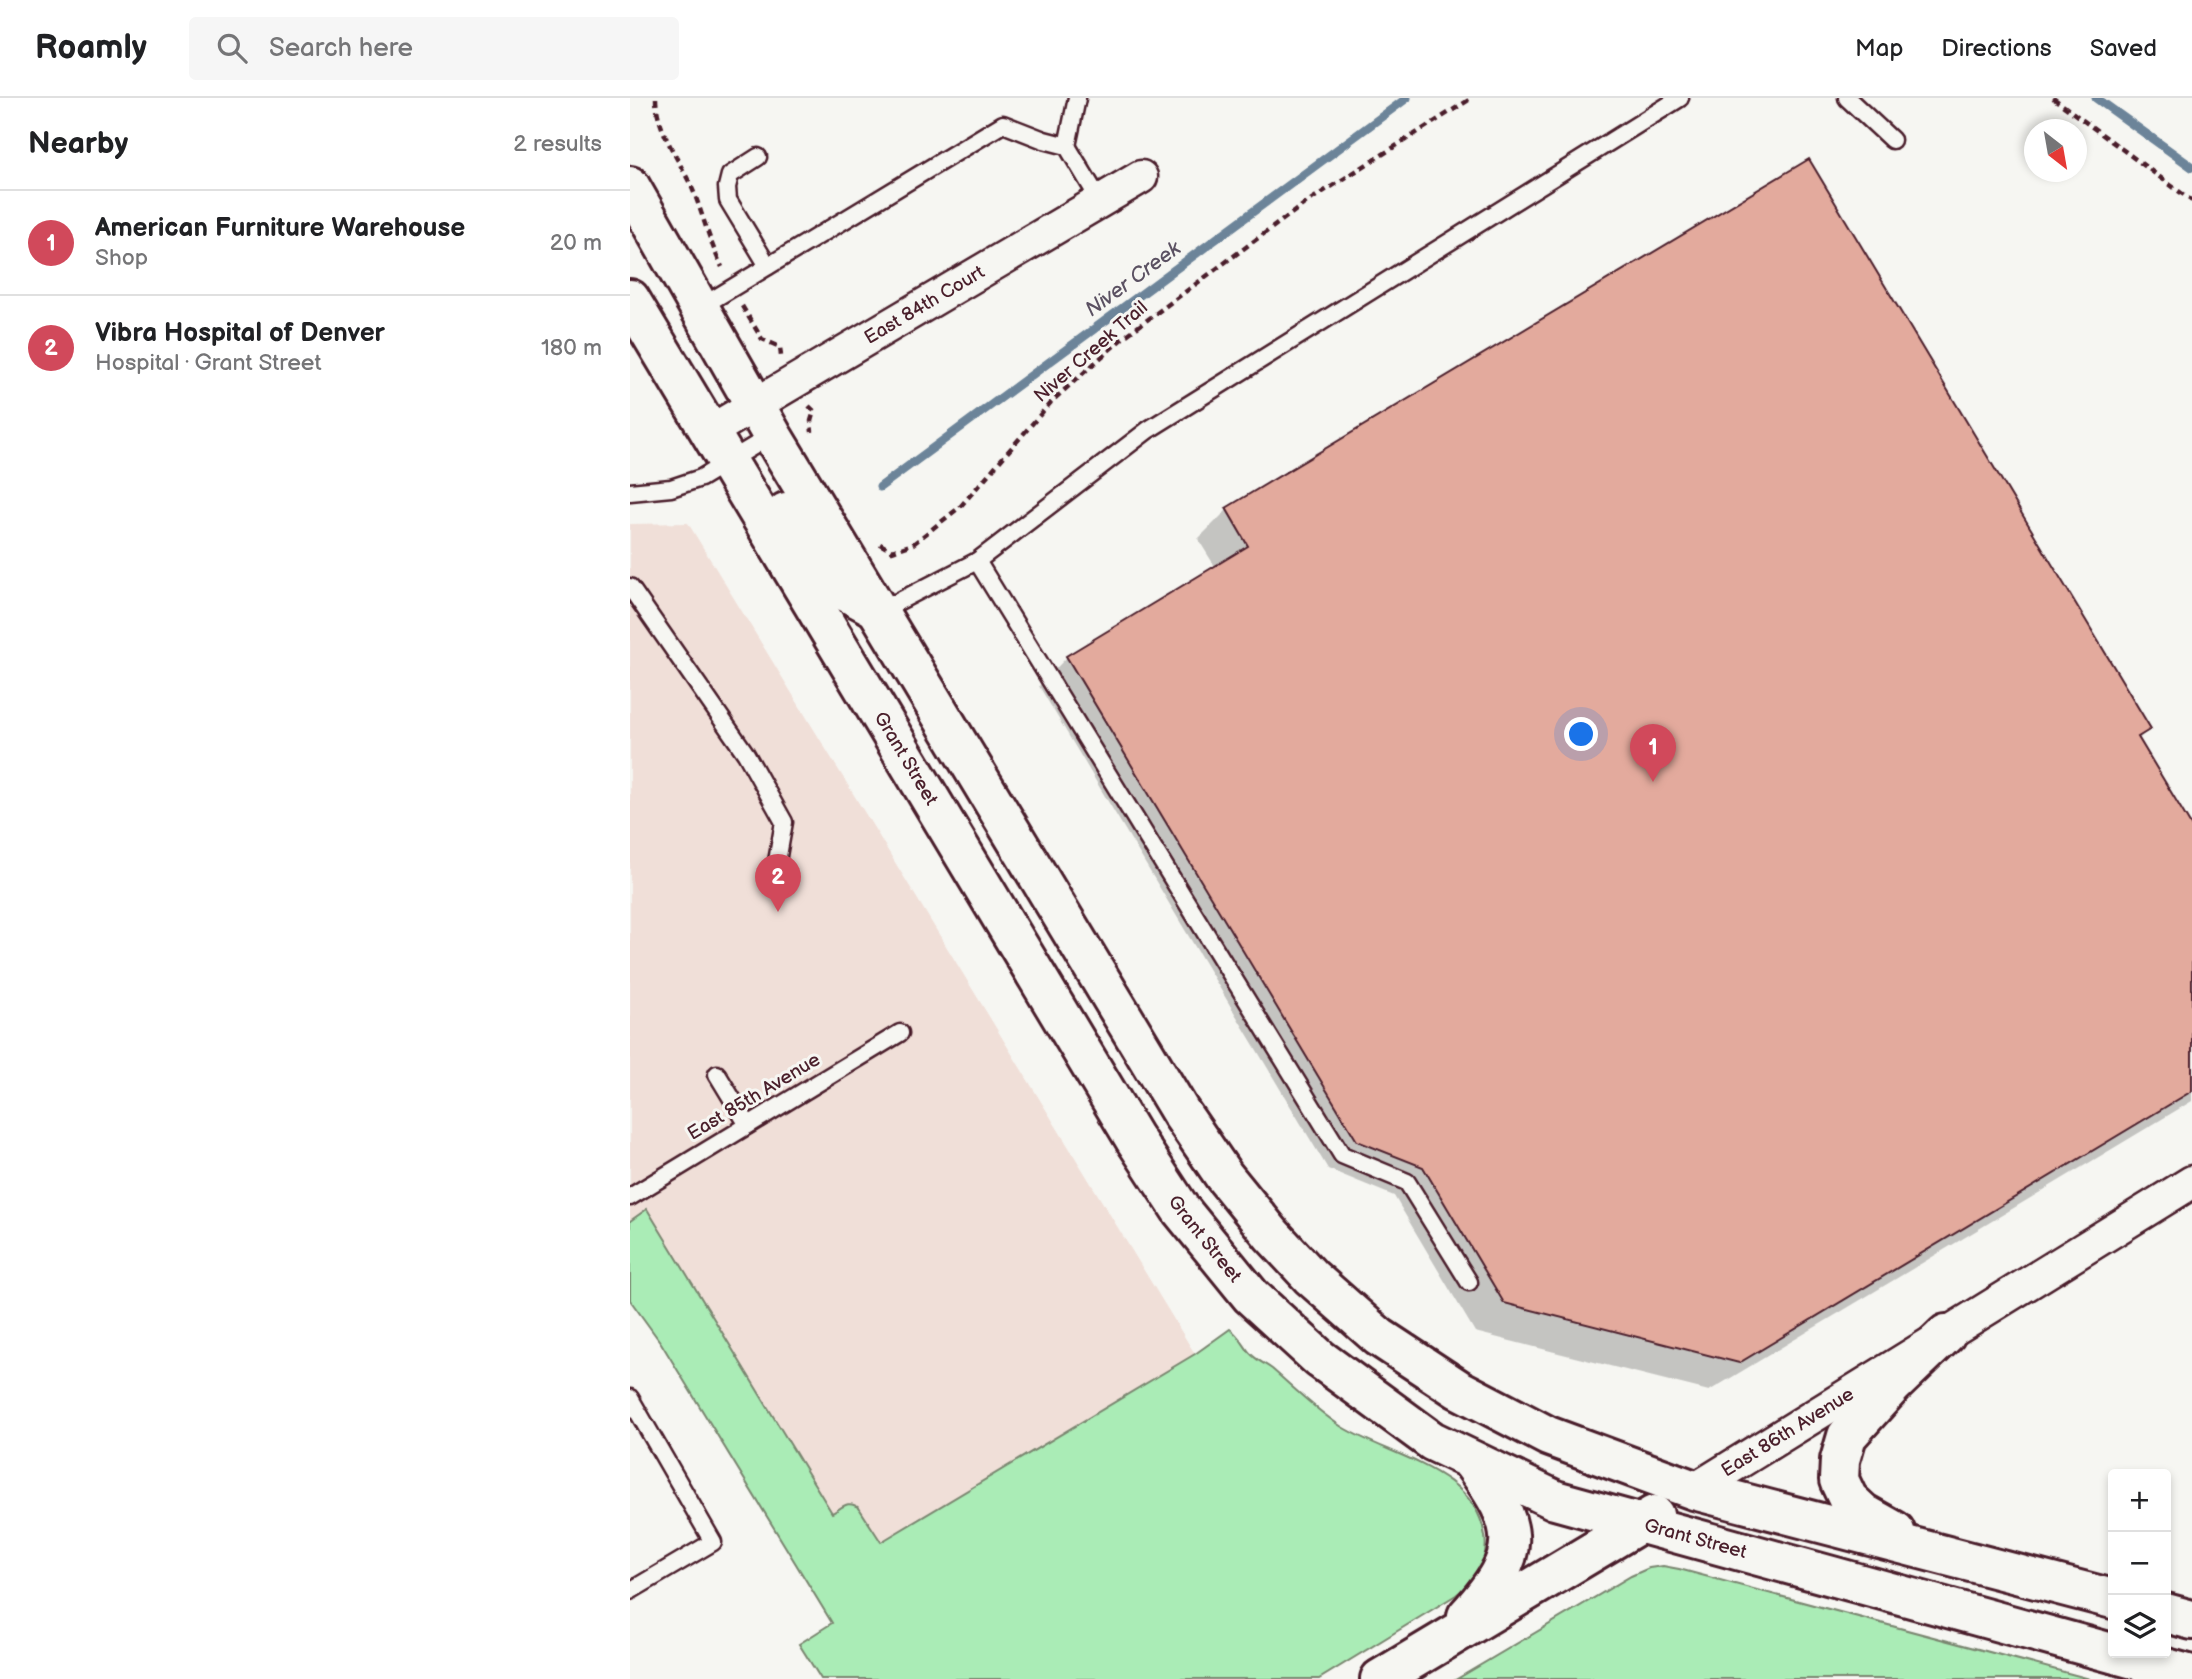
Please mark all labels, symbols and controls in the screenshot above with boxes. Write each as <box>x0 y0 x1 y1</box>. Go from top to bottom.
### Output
search box <box>189 17 679 80</box>
text: Roamly <box>35 28 147 68</box>
icon: search <box>213 29 251 67</box>
text: Search here <box>269 33 413 64</box>
text: Map <box>1855 34 1903 63</box>
text: Directions <box>1941 34 2052 63</box>
text: Saved <box>2090 34 2157 63</box>
north arrow <box>2024 119 2087 182</box>
text: Nearby <box>28 126 128 162</box>
text: 2 results <box>513 130 602 158</box>
text: American Furniture Warehouse <box>95 213 465 244</box>
text: 1 <box>46 229 56 257</box>
text: 20 m <box>550 229 602 257</box>
water label: Niver Creek <box>1080 236 1186 322</box>
text: Shop <box>95 244 148 272</box>
street label: East 84th Court <box>860 260 989 349</box>
street label: Niver Creek Trail <box>1029 296 1153 408</box>
text: Vibra Hospital of Denver <box>95 318 385 349</box>
text: 2 <box>44 334 58 362</box>
text: 180 m <box>541 334 602 362</box>
text: Hospital · Grant Street <box>95 349 322 377</box>
street label: Grant Street <box>869 708 943 810</box>
your location <box>1564 717 1598 751</box>
pin: 1 <box>1630 724 1676 782</box>
pin: 2 <box>755 854 801 912</box>
street label: East 85th Avenue <box>683 1048 825 1146</box>
street label: Grant Street <box>1163 1191 1247 1287</box>
street label: East 86th Avenue <box>1717 1382 1858 1482</box>
map controls <box>2108 1469 2171 1658</box>
button: + <box>2108 1469 2171 1532</box>
street label: Grant Street <box>1642 1514 1749 1564</box>
button: − <box>2108 1532 2171 1595</box>
button: layers <box>2108 1595 2171 1658</box>

